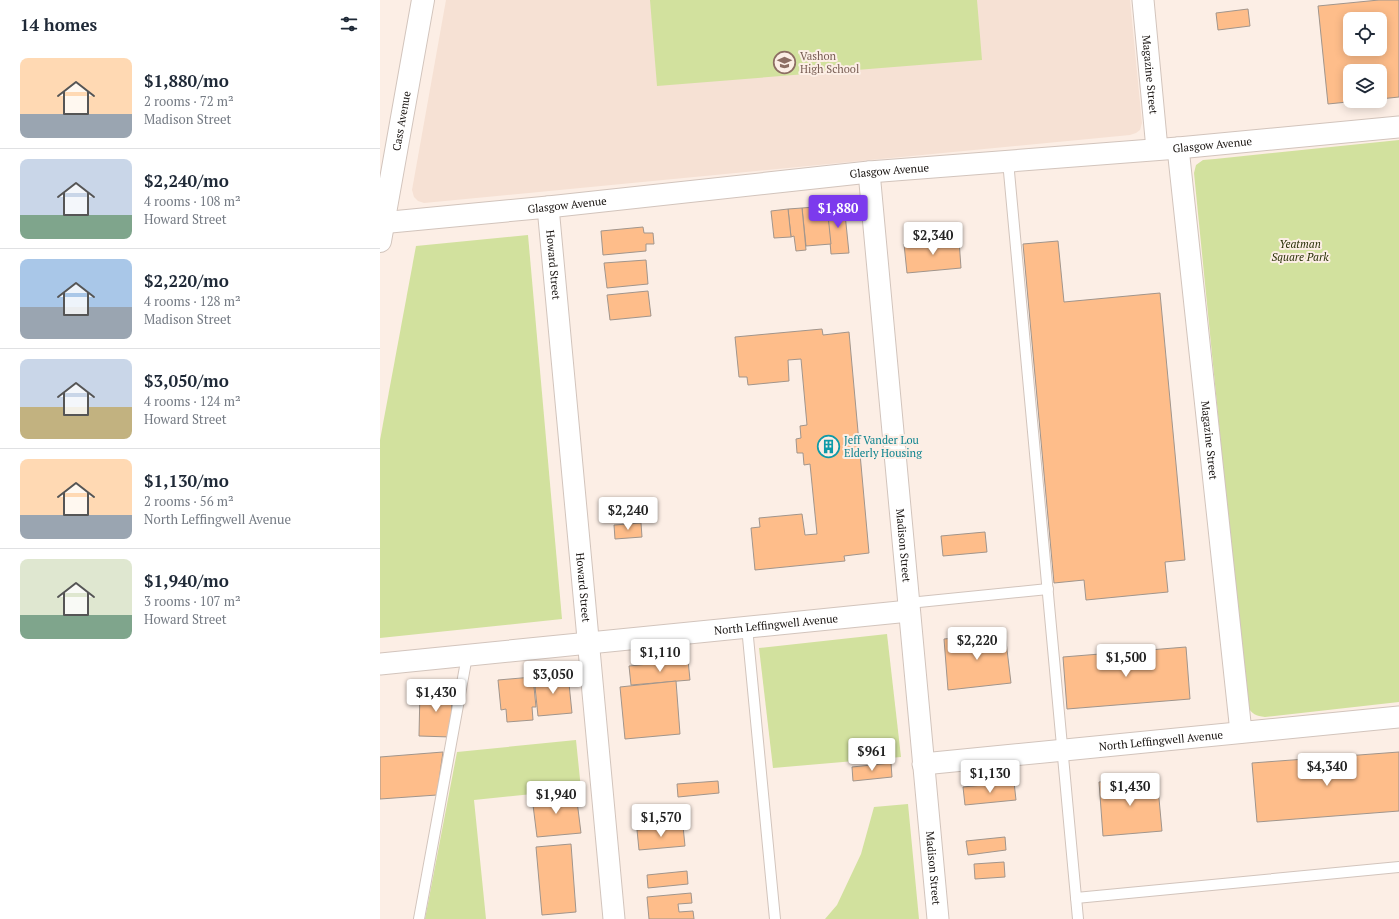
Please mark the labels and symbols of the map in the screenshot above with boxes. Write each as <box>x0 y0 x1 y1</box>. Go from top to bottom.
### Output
street label: Magazine Street <box>1139 35 1161 115</box>
school or university icon: Vashon High School <box>772 49 798 75</box>
place label: Vashon High School <box>800 49 859 76</box>
street label: Cass Avenue <box>389 89 414 152</box>
street label: Glasgow Avenue <box>1172 134 1253 155</box>
street label: Glasgow Avenue <box>849 160 930 181</box>
street label: Glasgow Avenue <box>527 194 608 216</box>
pin: $1,880 <box>805 195 871 229</box>
pin: $2,340 <box>900 222 966 256</box>
street label: Howard Street <box>543 229 564 300</box>
park label: Yeatman Square Park <box>1272 237 1329 264</box>
street label: Magazine Street <box>1198 400 1221 481</box>
building icon: Jeff Vander Lou Elderly Housing <box>815 433 841 459</box>
place label: Jeff Vander Lou Elderly Housing <box>844 433 922 460</box>
pin: $2,240 <box>595 497 661 531</box>
street label: Madison Street <box>893 508 914 583</box>
street label: Howard Street <box>573 552 593 623</box>
street label: North Leffingwell Avenue <box>713 611 839 637</box>
pin: $2,220 <box>944 627 1010 661</box>
pin: $1,110 <box>627 639 693 673</box>
pin: $1,500 <box>1093 644 1159 678</box>
pin: $3,050 <box>520 661 586 695</box>
pin: $1,430 <box>403 679 469 713</box>
street label: North Leffingwell Avenue <box>1098 727 1224 754</box>
pin: $961 <box>848 738 896 772</box>
pin: $4,340 <box>1294 753 1360 787</box>
pin: $1,130 <box>957 760 1023 794</box>
pin: $1,430 <box>1097 773 1163 807</box>
pin: $1,940 <box>523 781 589 815</box>
pin: $1,570 <box>628 804 694 838</box>
street label: Madison Street <box>923 831 944 906</box>

